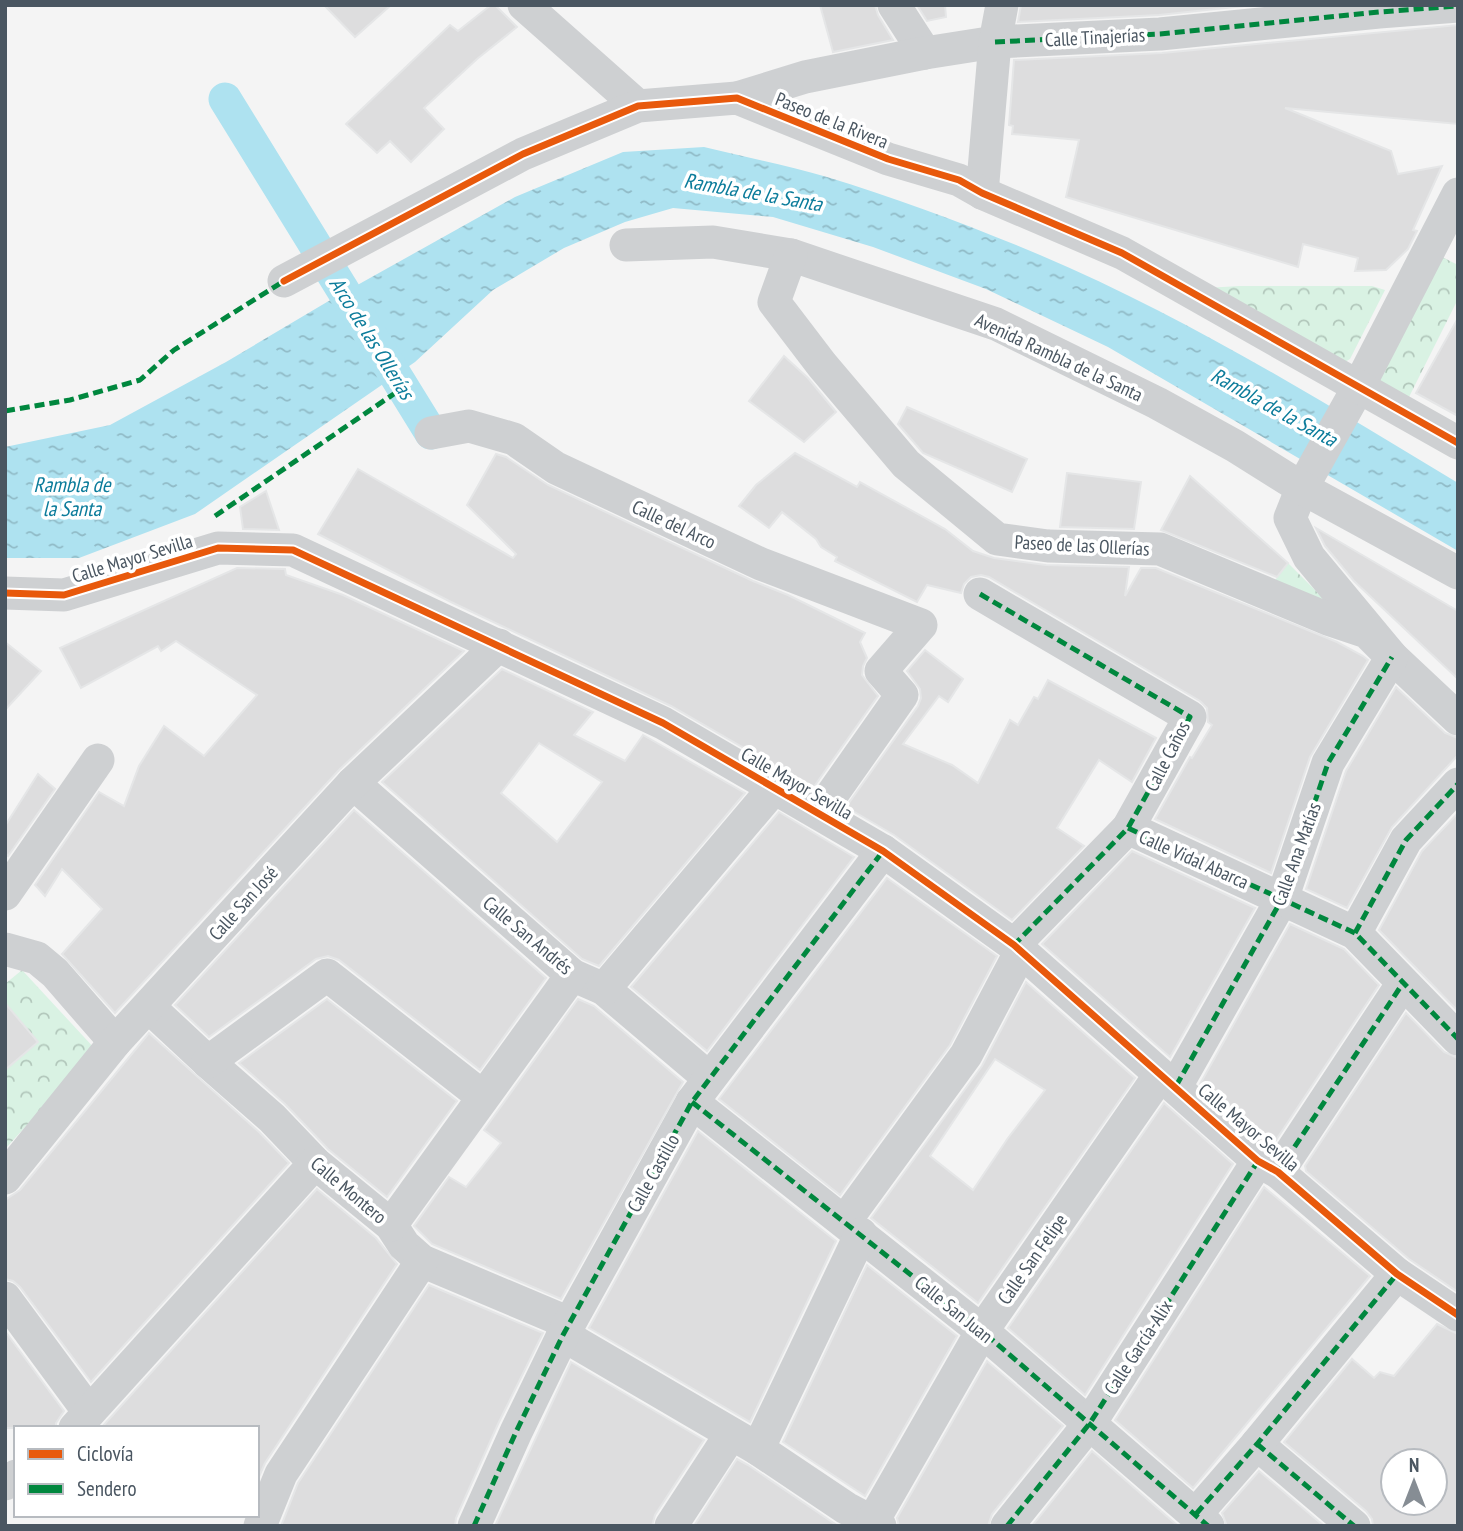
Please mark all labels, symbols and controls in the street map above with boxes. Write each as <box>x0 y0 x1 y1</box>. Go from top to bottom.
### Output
street label: Calle Tinajerías <box>1044 22 1146 52</box>
street label: Paseo de la Rivera <box>772 87 892 153</box>
water label: Rambla de la Santa <box>682 167 826 218</box>
water label: Arco de las Ollerías <box>324 272 421 406</box>
street label: Avenida Rambla de la Santa <box>971 308 1147 406</box>
water label: Rambla de la Santa <box>1206 361 1343 453</box>
water label: Rambla de la Santa <box>34 471 112 522</box>
street label: Calle del Arco <box>628 494 720 554</box>
street label: Calle Mayor Sevilla <box>69 528 195 588</box>
street label: Paseo de las Ollerías <box>1014 529 1150 561</box>
street label: Calle Caños <box>1139 717 1195 795</box>
street label: Calle Mayor Sevilla <box>737 741 857 825</box>
street label: Calle Ana Matías <box>1266 799 1326 909</box>
street label: Calle Vidal Abarca <box>1135 824 1253 894</box>
street label: Calle San José <box>203 861 283 945</box>
street label: Calle San Andrés <box>478 891 578 979</box>
street label: Calle Mayor Sevilla <box>1194 1078 1304 1176</box>
street label: Calle Castillo <box>622 1130 684 1216</box>
street label: Calle Montero <box>306 1151 392 1229</box>
street label: Calle San Felipe <box>992 1209 1072 1309</box>
street label: Calle San Juan <box>910 1270 998 1348</box>
street label: Calle García-Alix <box>1098 1295 1178 1399</box>
legend <box>14 1426 259 1517</box>
text: Ciclovía <box>77 1440 134 1467</box>
north arrow <box>1379 1447 1449 1517</box>
text: N <box>1409 1453 1419 1477</box>
text: Sendero <box>77 1475 136 1502</box>

